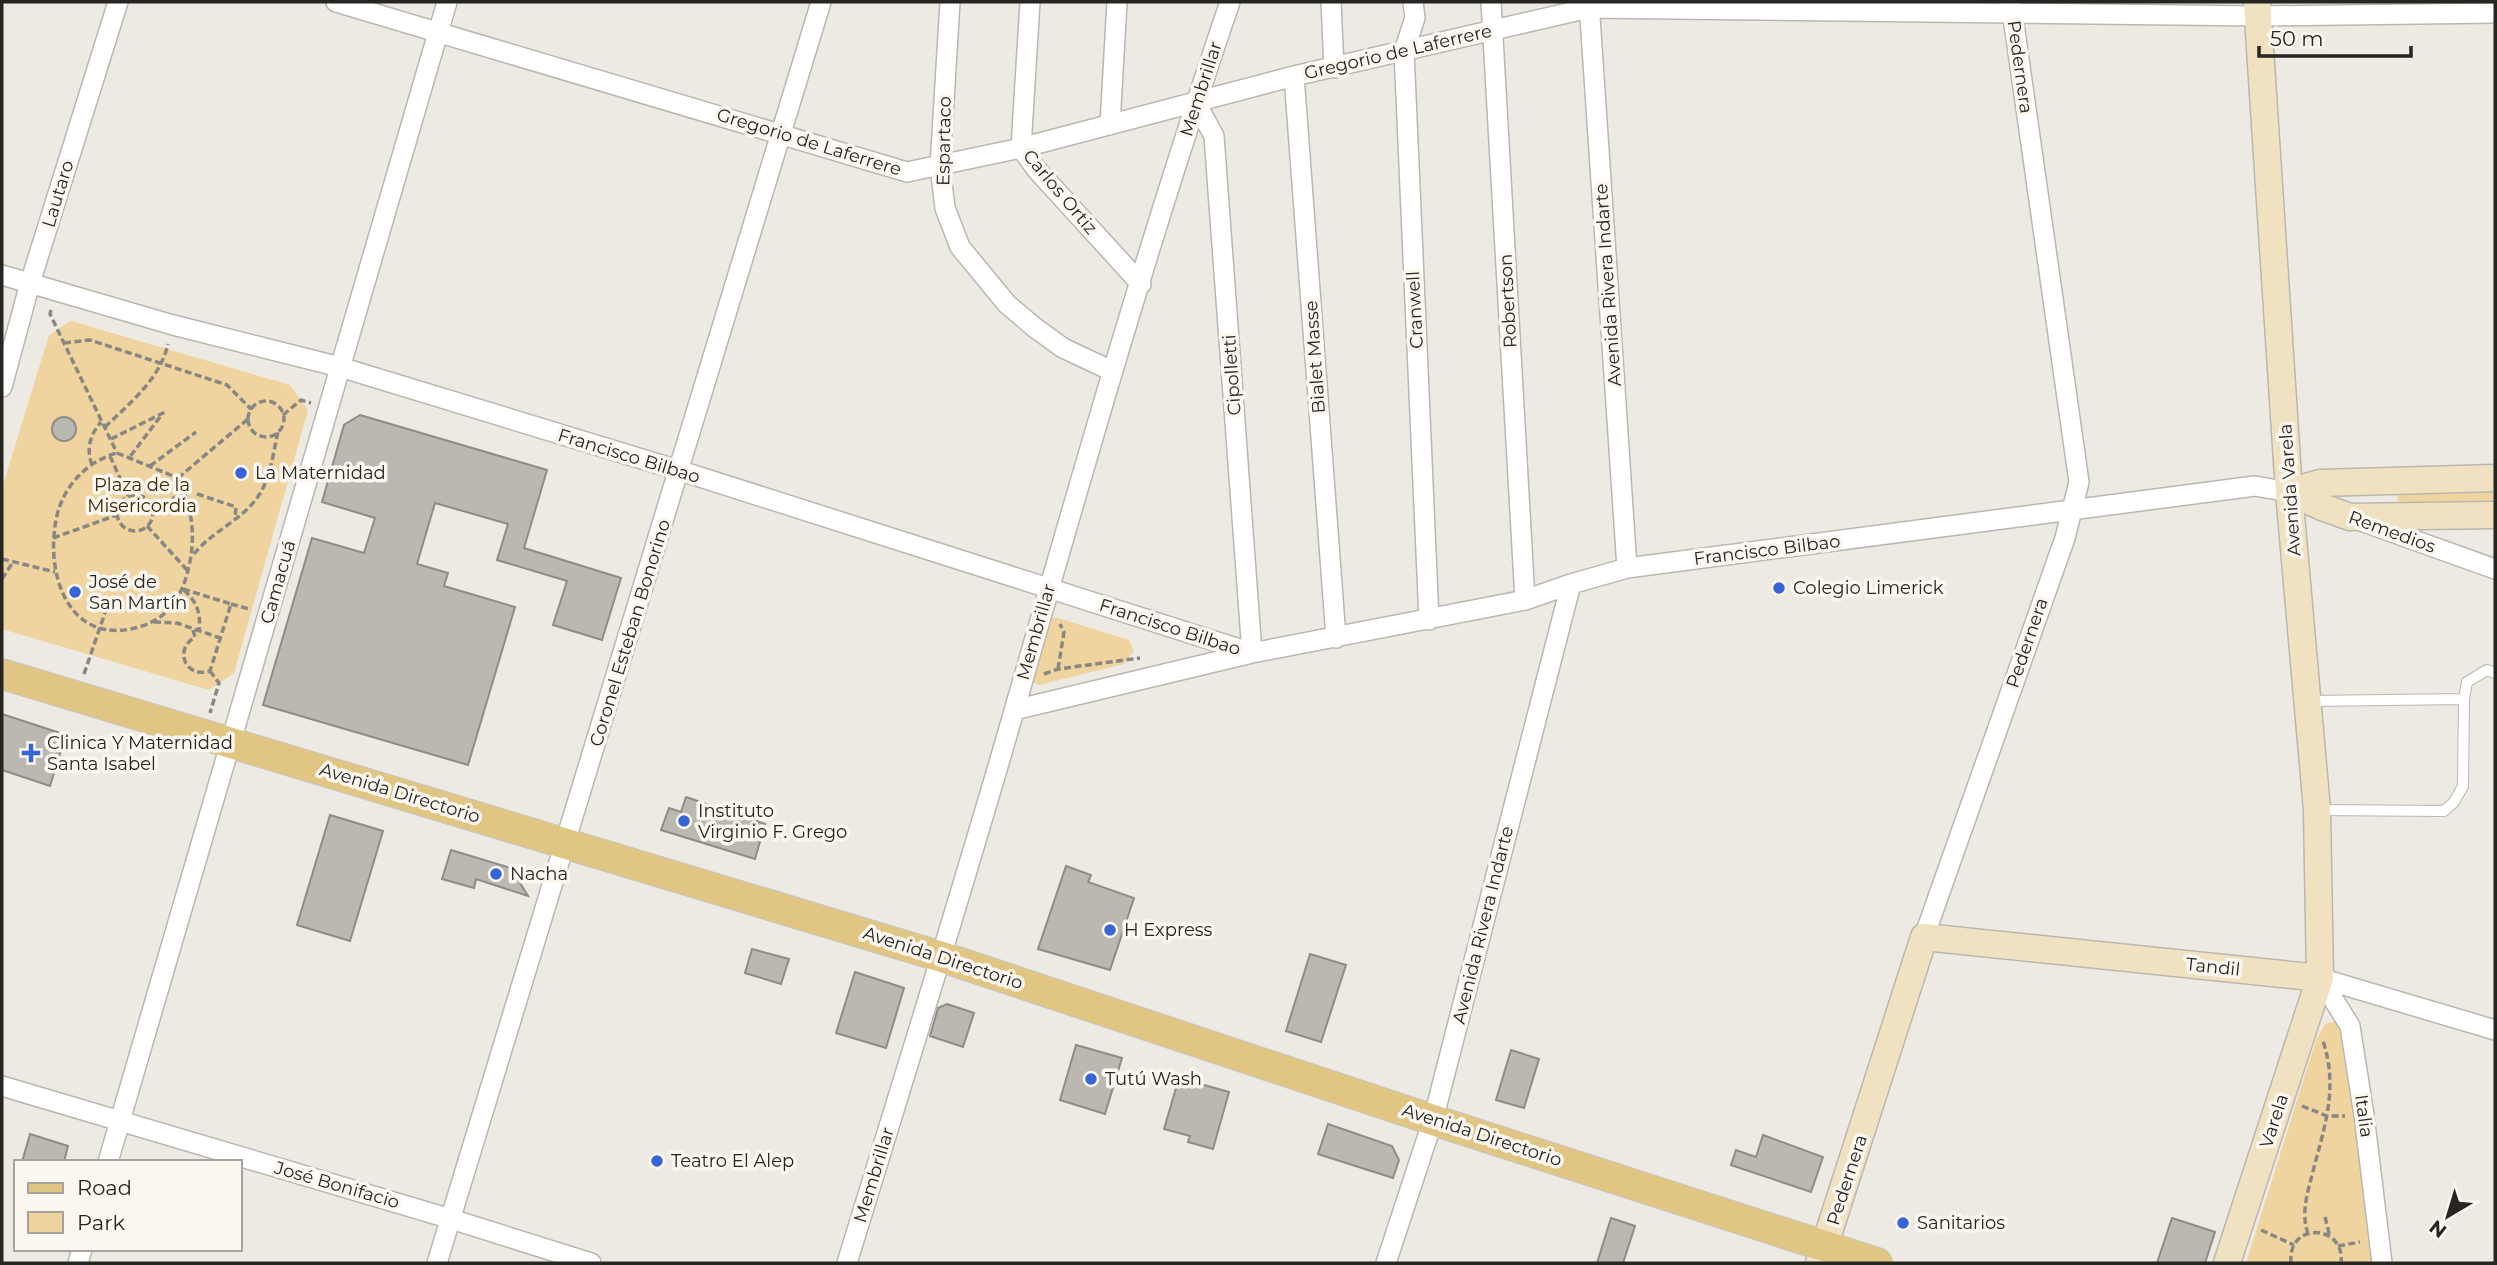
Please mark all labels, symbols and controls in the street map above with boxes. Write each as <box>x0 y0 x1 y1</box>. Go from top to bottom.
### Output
scale bar <box>2259 14 2411 58</box>
street label: Pedernera <box>2003 19 2037 115</box>
street label: Gregorio de Laferrere <box>1302 20 1494 84</box>
text: 50 m <box>2270 26 2324 51</box>
street label: Membrillar <box>1175 39 1227 139</box>
street label: Espartaco <box>932 96 956 186</box>
street label: Gregorio de Laferrere <box>714 103 904 181</box>
street label: Carlos Ortiz <box>1018 145 1102 239</box>
street label: Lautaro <box>37 158 79 230</box>
street label: Avenida Rivera Indarte <box>1590 183 1626 387</box>
street label: Robertson <box>1495 253 1521 349</box>
street label: Cranwell <box>1402 270 1428 350</box>
street label: Bialet Masse <box>1300 300 1330 414</box>
street label: Cipolletti <box>1218 334 1246 416</box>
street label: Avenida Varela <box>2274 423 2306 557</box>
street label: Francisco Bilbao <box>555 424 703 488</box>
place label: La Maternidad <box>255 462 386 484</box>
marker: La Maternidad <box>233 465 249 481</box>
park label: Plaza de la Misericordia <box>87 474 197 517</box>
street label: Remedios <box>2345 506 2439 558</box>
street label: Coronel Esteban Bonorino <box>585 517 675 749</box>
street label: Francisco Bilbao <box>1693 530 1841 570</box>
street label: Camacuá <box>256 538 300 626</box>
place label: José de San Martín <box>88 571 187 614</box>
place label: Colegio Limerick <box>1793 577 1944 599</box>
marker: Colegio Limerick <box>1771 580 1787 596</box>
street label: Membrillar <box>1012 581 1060 683</box>
marker: José de San Martín <box>67 584 83 600</box>
street label: Francisco Bilbao <box>1097 594 1243 660</box>
street label: Pedernera <box>2001 595 2053 691</box>
place label: Clinica Y Maternidad Santa Isabel <box>47 732 233 775</box>
marker: Clinica Y Maternidad Santa Isabel <box>21 743 41 763</box>
street label: Avenida Directorio <box>317 758 483 828</box>
place label: Instituto Virginio F. Grego <box>698 800 847 843</box>
marker: Instituto Virginio F. Grego <box>676 813 692 829</box>
street label: Avenida Rivera Indarte <box>1448 824 1518 1026</box>
place label: Nacha <box>510 863 568 885</box>
marker: Nacha <box>488 866 504 882</box>
place label: H Express <box>1124 919 1213 941</box>
street label: Avenida Directorio <box>860 922 1026 994</box>
marker: H Express <box>1102 922 1118 938</box>
street label: Tandil <box>2185 953 2241 981</box>
place label: Tutú Wash <box>1105 1068 1202 1090</box>
marker: Tutú Wash <box>1083 1071 1099 1087</box>
street label: Varela <box>2255 1091 2293 1151</box>
street label: Italia <box>2350 1093 2378 1139</box>
street label: Avenida Directorio <box>1399 1099 1565 1171</box>
street label: Membrillar <box>849 1125 899 1225</box>
street label: Pedernera <box>1822 1132 1872 1228</box>
place label: Teatro El Alep <box>671 1150 794 1172</box>
marker: Teatro El Alep <box>649 1153 665 1169</box>
street label: José Bonifacio <box>271 1156 402 1213</box>
legend <box>14 1160 242 1251</box>
text: Road <box>77 1175 132 1200</box>
north arrow <box>2413 1181 2483 1251</box>
text: Park <box>77 1210 125 1235</box>
place label: Sanitarios <box>1917 1212 2005 1234</box>
marker: Sanitarios <box>1895 1215 1911 1231</box>
text: N <box>2425 1215 2451 1243</box>

